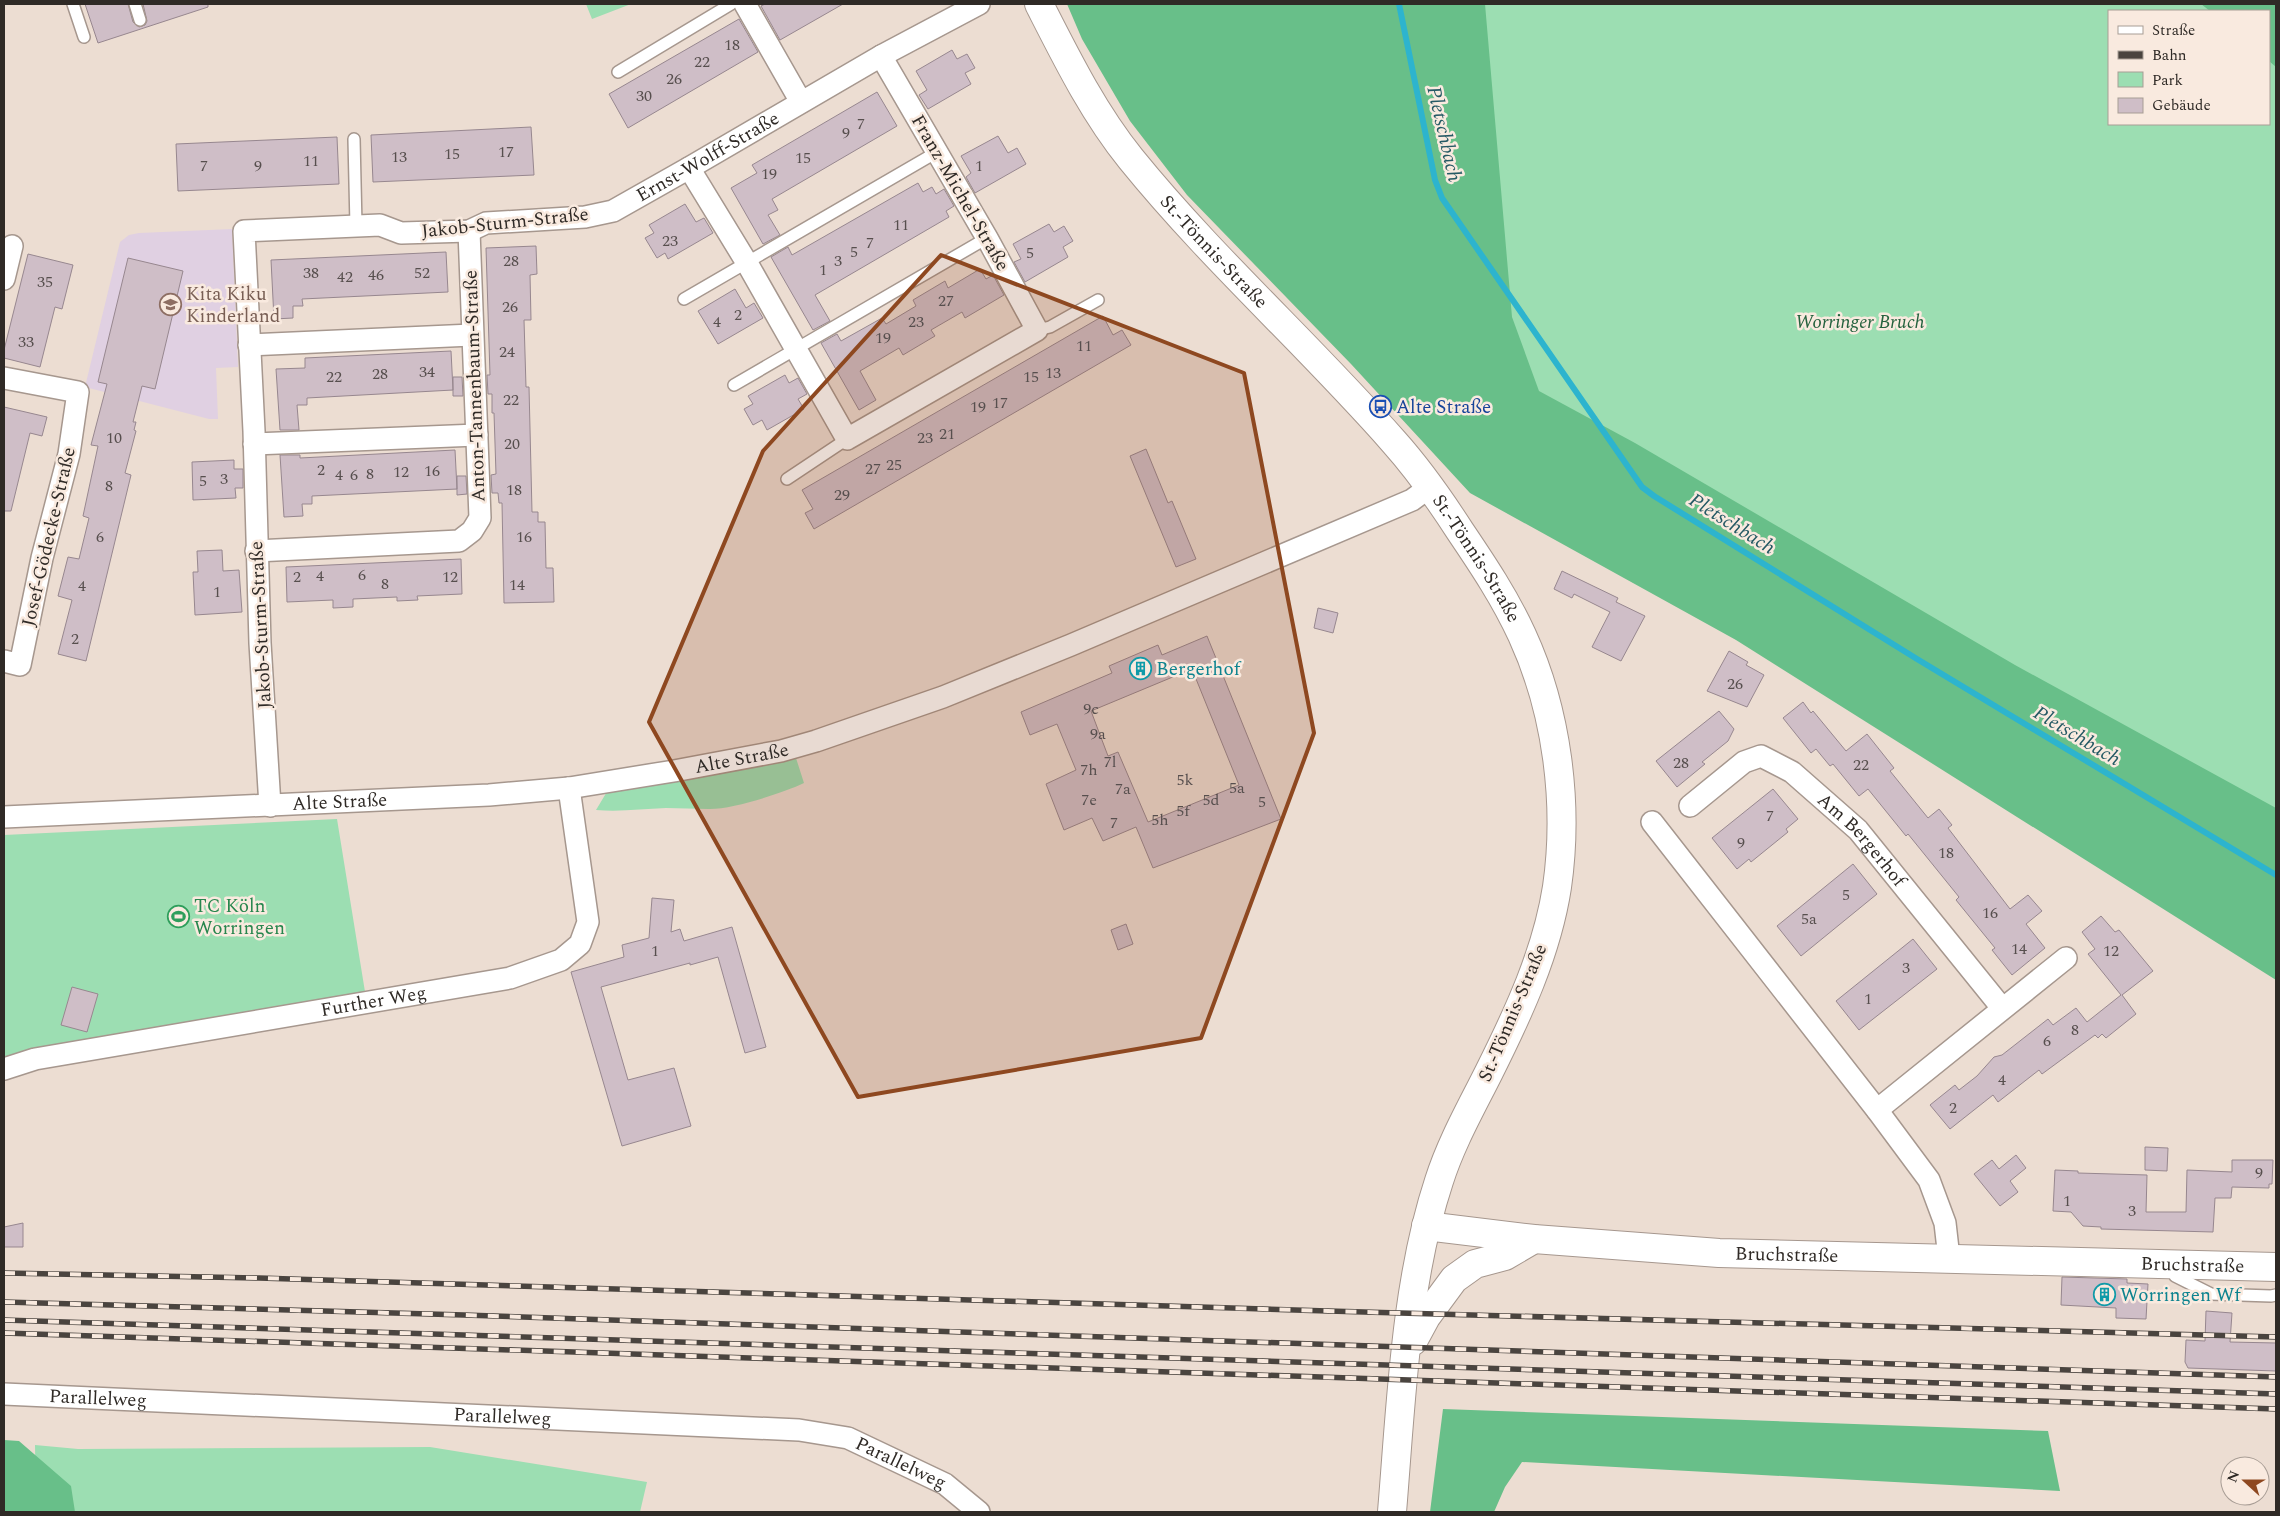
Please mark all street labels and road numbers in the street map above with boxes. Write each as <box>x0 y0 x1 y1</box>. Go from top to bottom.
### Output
street label: Ernst-Wolff-Straße <box>631 104 785 210</box>
street label: Franz-Michel-Straße <box>903 109 1017 277</box>
street label: St.-Tönnis-Straße <box>1153 188 1275 315</box>
street label: Jakob-Sturm-Straße <box>420 200 590 246</box>
street label: Anton-Tannenbaum-Straße <box>456 269 494 503</box>
street label: Josef-Gödecke-Straße <box>14 444 84 630</box>
street label: St.-Tönnis-Straße <box>1425 488 1528 628</box>
street label: Jakob-Sturm-Straße <box>242 540 280 710</box>
street label: Alte Straße <box>692 735 792 781</box>
street label: Alte Straße <box>291 785 388 818</box>
street label: Am Bergerhof <box>1811 786 1914 894</box>
street label: St.-Tönnis-Straße <box>1471 940 1555 1086</box>
street label: Further Weg <box>318 978 429 1025</box>
street label: Bruchstraße <box>1735 1239 1839 1270</box>
street label: Bruchstraße <box>2140 1249 2245 1281</box>
street label: Parallelweg <box>48 1382 147 1415</box>
street label: Parallelweg <box>453 1400 552 1433</box>
street label: Parallelweg <box>850 1429 951 1497</box>

